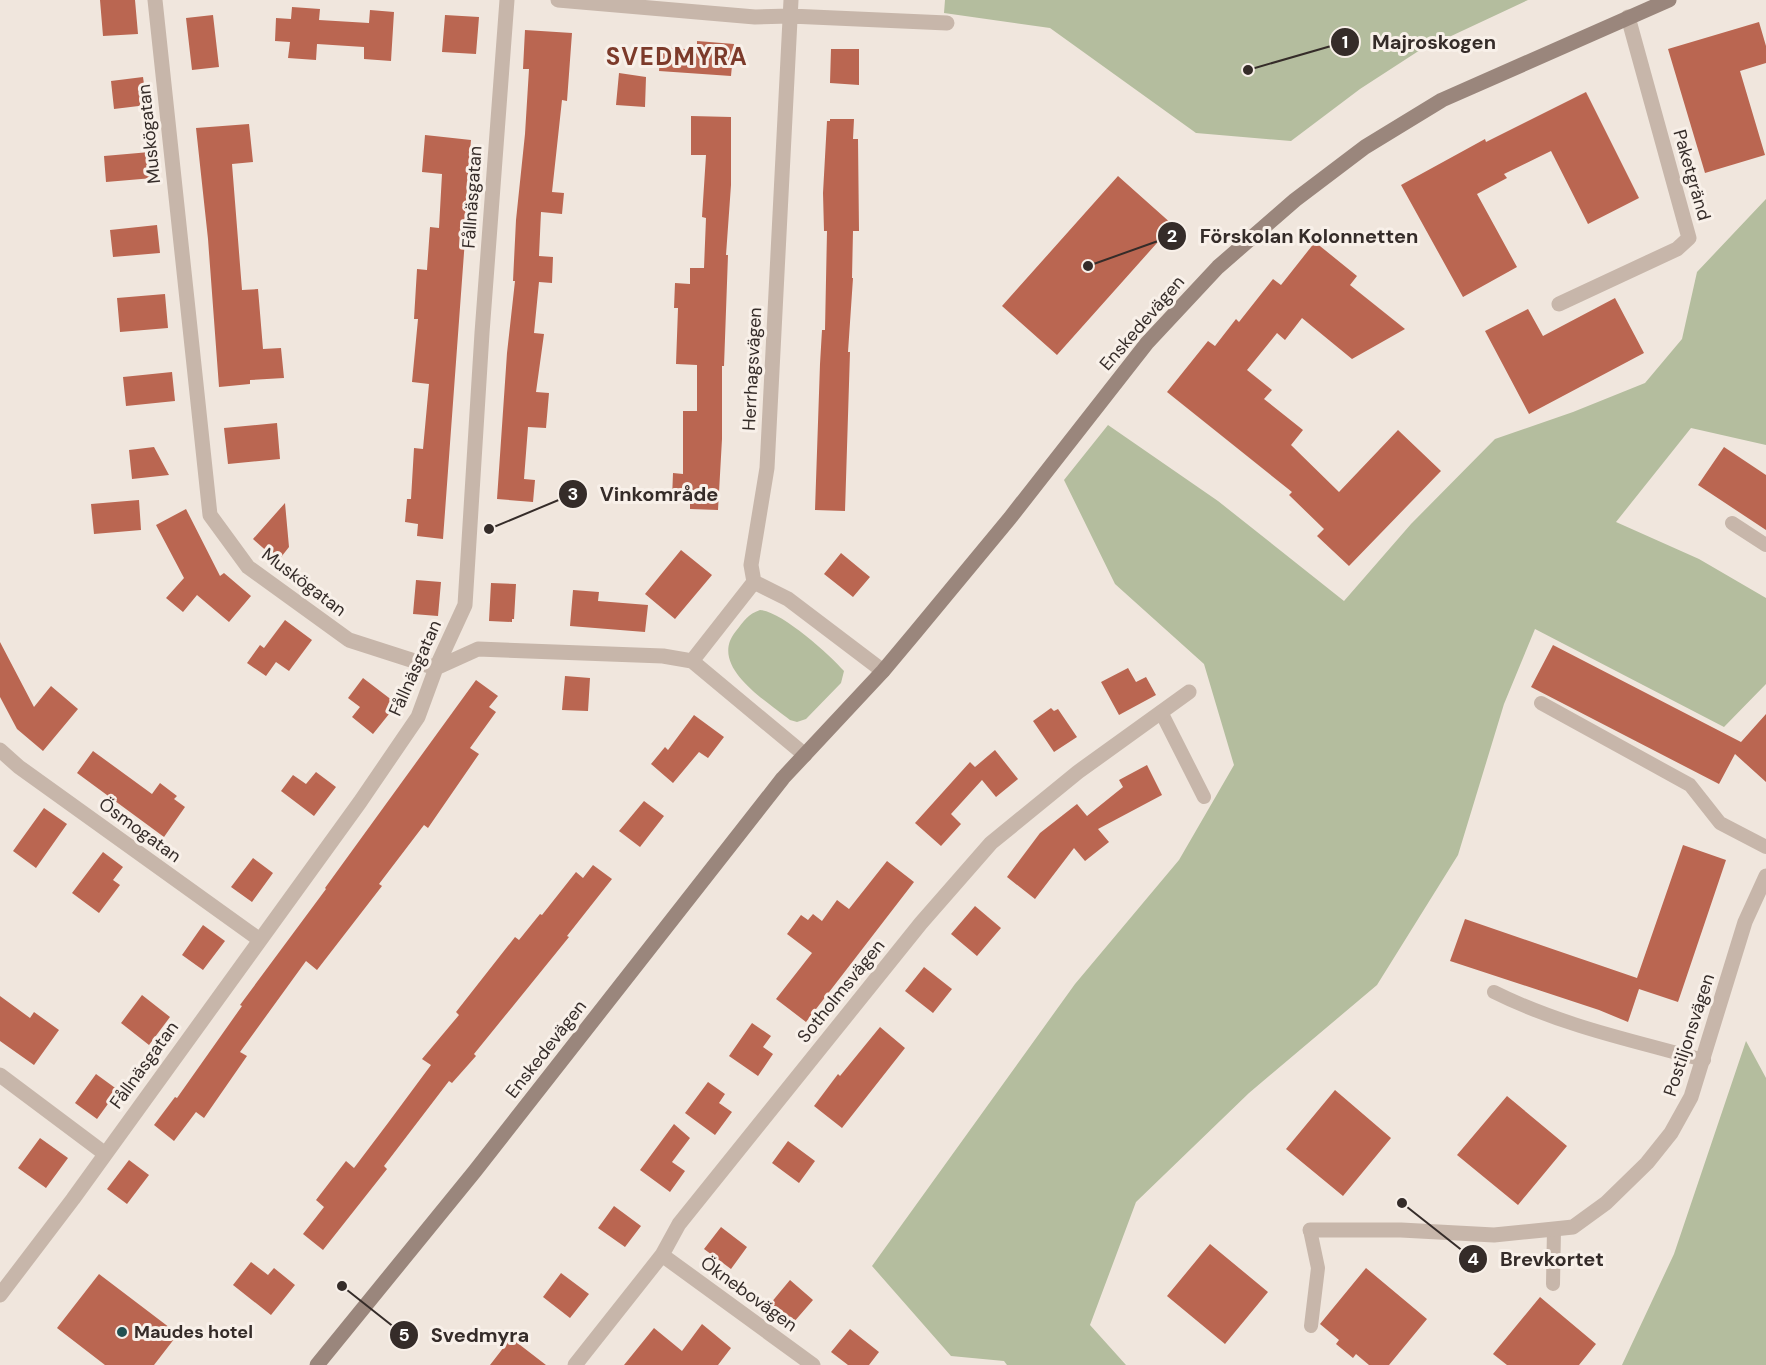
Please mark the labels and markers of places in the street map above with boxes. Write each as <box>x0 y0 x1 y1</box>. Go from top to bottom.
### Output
callout: Majroskogen <box>1330 23 1508 61</box>
callout: Förskolan Kolonnetten <box>1157 217 1430 255</box>
callout: Vinkområde <box>558 475 730 513</box>
callout: Brevkortet <box>1458 1240 1615 1278</box>
callout: Svedmyra <box>389 1316 542 1354</box>
place label: Maudes hotel <box>134 1320 253 1344</box>
marker: Maudes hotel <box>115 1325 129 1339</box>

